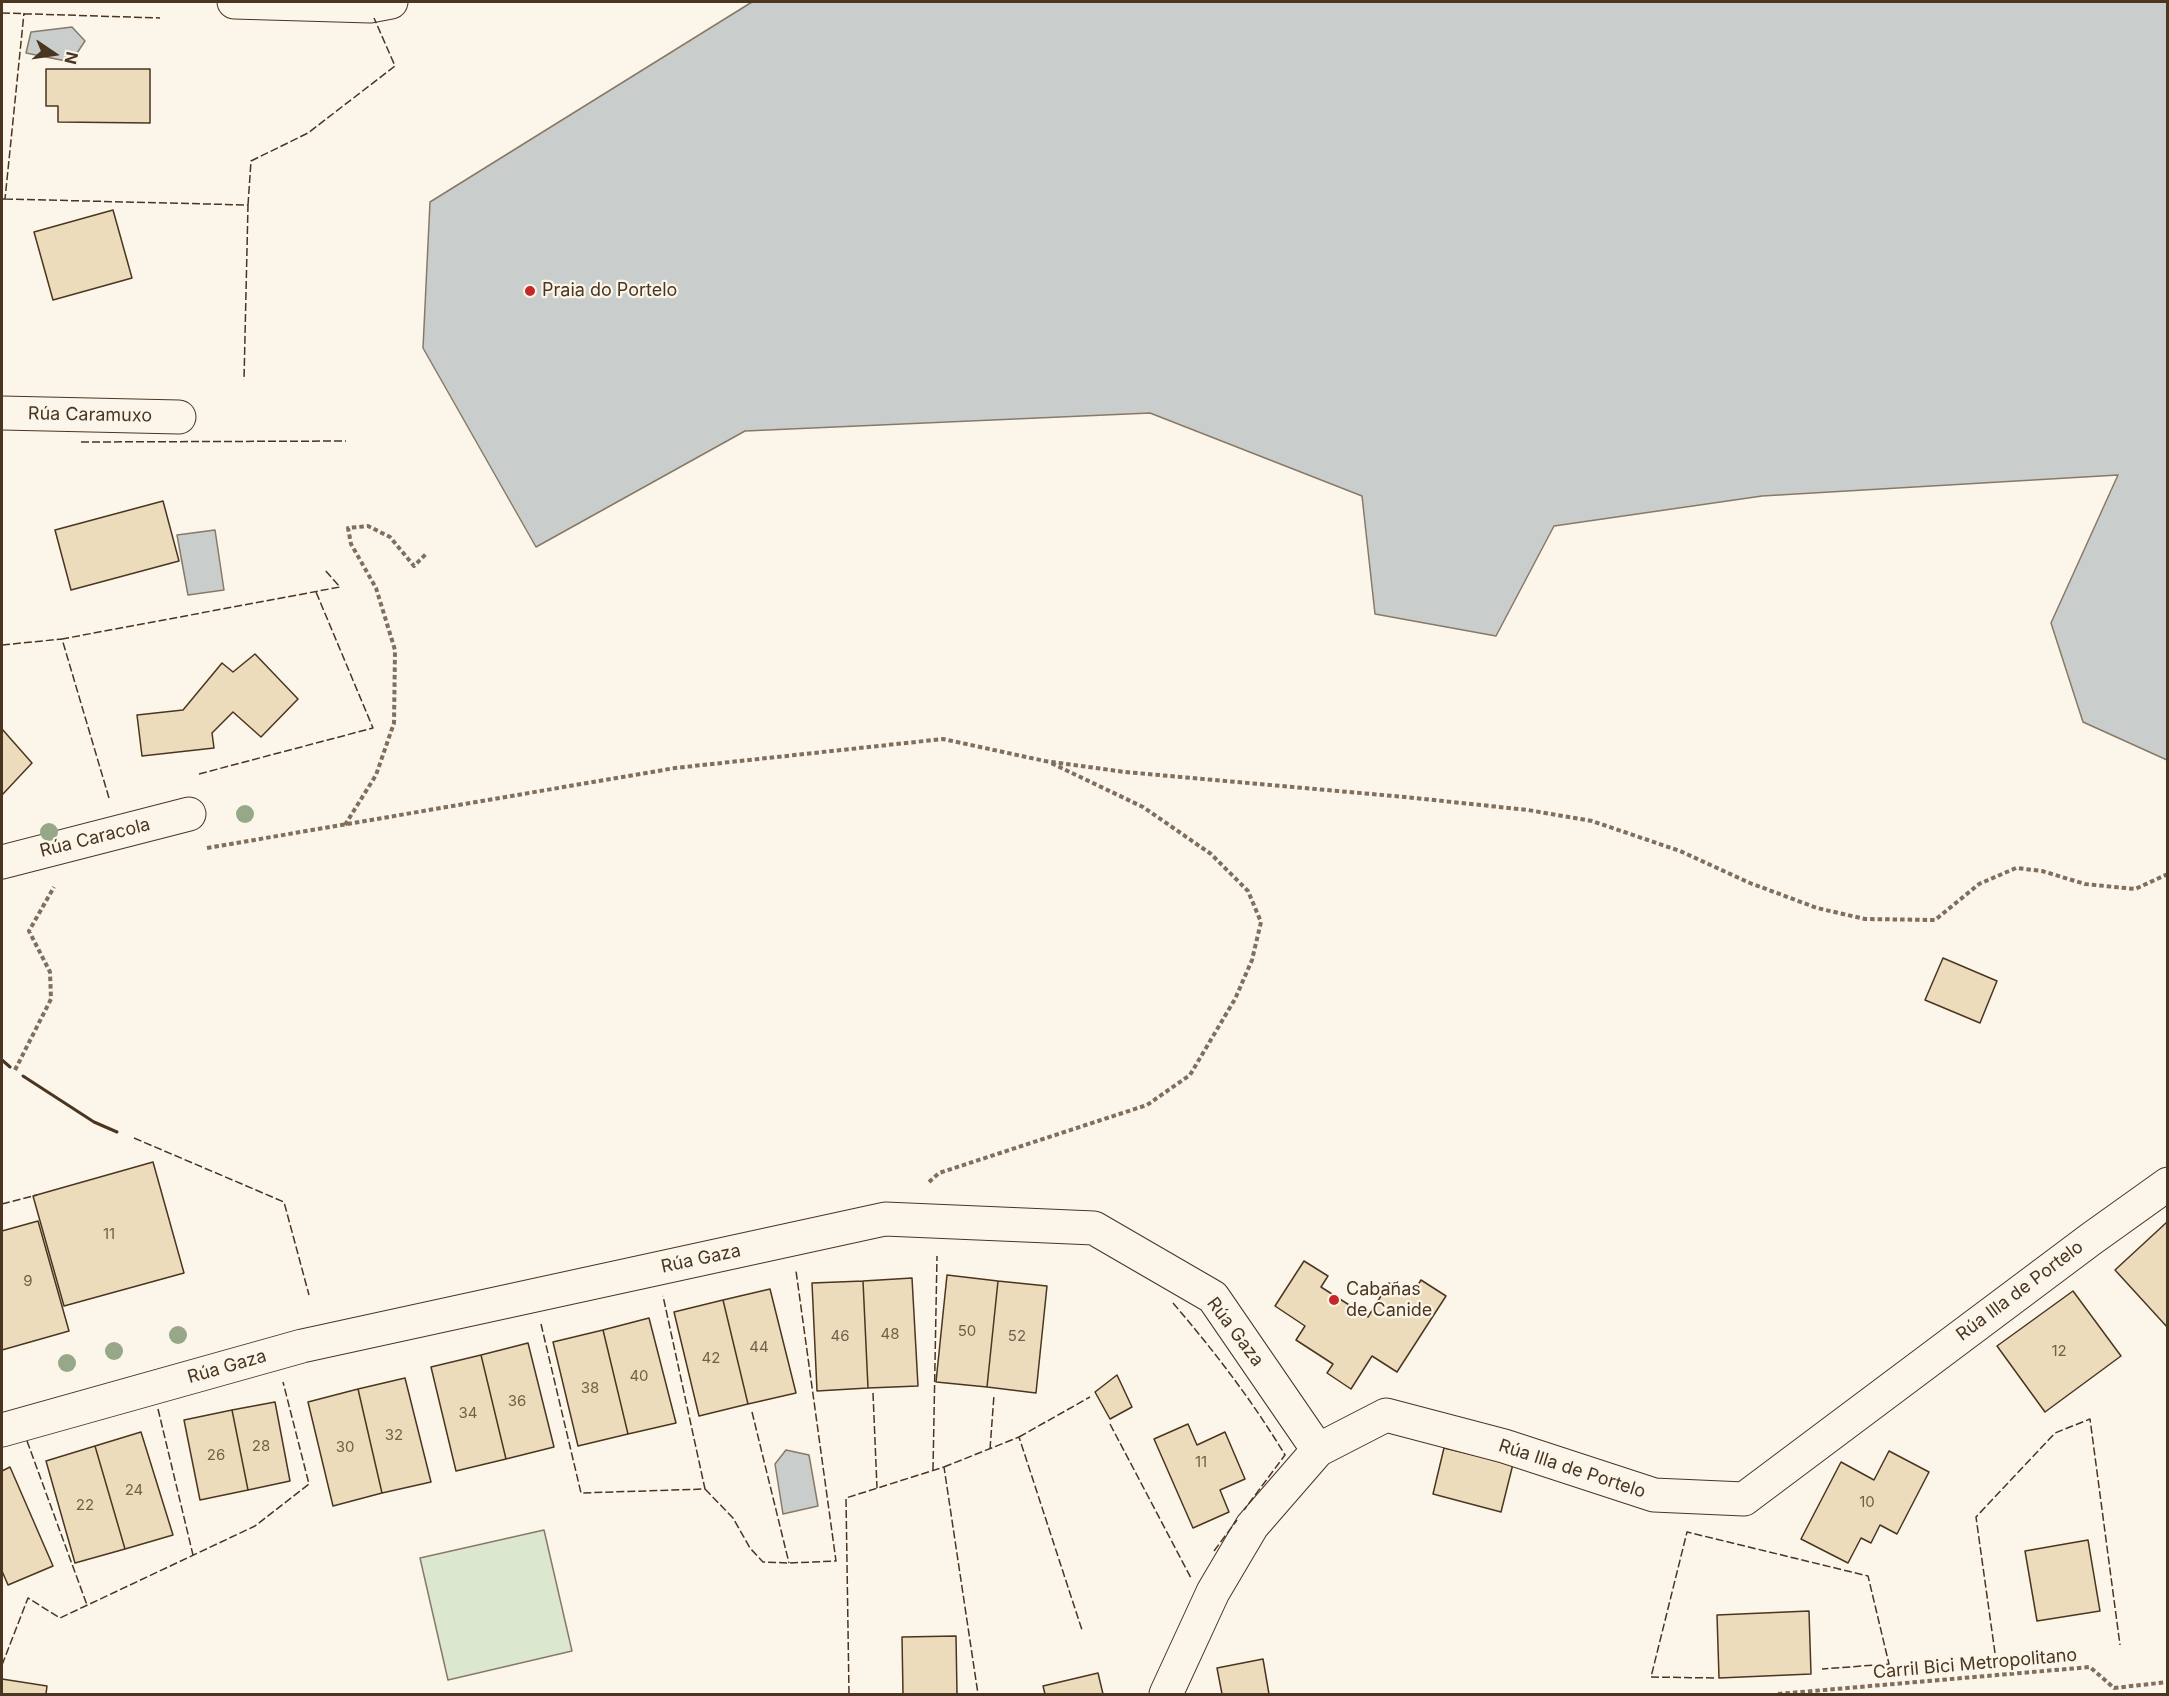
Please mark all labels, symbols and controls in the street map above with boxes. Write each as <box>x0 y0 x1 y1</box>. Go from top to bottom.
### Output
north arrow <box>24 24 84 84</box>
text: N <box>60 50 83 66</box>
place label: Praia do Portelo <box>542 280 677 302</box>
marker: Praia do Portelo <box>523 284 537 298</box>
street label: Rúa Caramuxo <box>28 403 152 427</box>
street label: Rúa Caracola <box>38 814 152 862</box>
house number: 11 <box>103 1225 115 1243</box>
street label: Rúa Illa de Portelo <box>1952 1236 2088 1346</box>
street label: Rúa Gaza <box>659 1240 743 1278</box>
house number: 9 <box>23 1272 33 1290</box>
place label: Cabañas de Canide <box>1346 1279 1432 1322</box>
street label: Rúa Gaza <box>1202 1293 1268 1371</box>
marker: Cabañas de Canide <box>1327 1293 1341 1307</box>
house number: 50 <box>958 1322 976 1340</box>
house number: 48 <box>881 1325 899 1343</box>
house number: 46 <box>831 1327 849 1345</box>
house number: 52 <box>1008 1327 1026 1345</box>
house number: 44 <box>749 1338 769 1356</box>
house number: 12 <box>2051 1342 2067 1360</box>
street label: Rúa Gaza <box>185 1345 269 1389</box>
house number: 42 <box>702 1349 720 1367</box>
house number: 40 <box>629 1367 649 1385</box>
house number: 38 <box>581 1379 599 1397</box>
house number: 36 <box>508 1392 526 1410</box>
house number: 34 <box>459 1404 477 1422</box>
house number: 32 <box>385 1426 403 1444</box>
street label: Rúa Illa de Portelo <box>1496 1435 1648 1503</box>
house number: 28 <box>252 1437 270 1455</box>
house number: 30 <box>336 1438 354 1456</box>
house number: 26 <box>207 1446 225 1464</box>
house number: 11 <box>1195 1453 1207 1471</box>
house number: 24 <box>125 1481 143 1499</box>
house number: 10 <box>1859 1493 1875 1511</box>
house number: 22 <box>76 1496 94 1514</box>
street label: Carril Bici Metropolitano <box>1872 1644 2078 1684</box>

